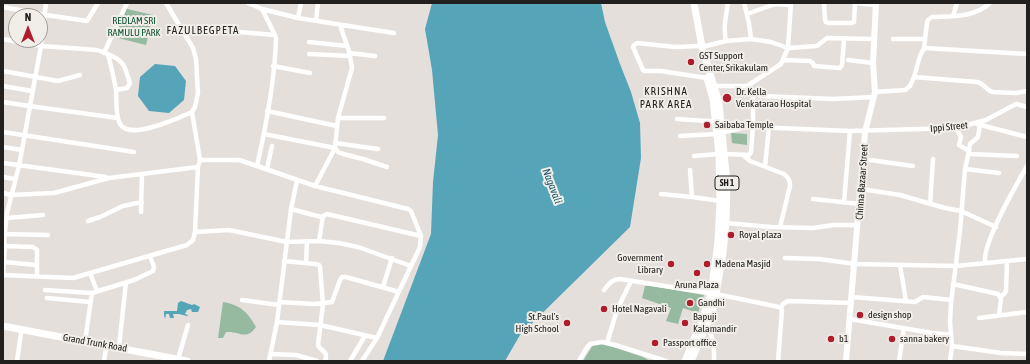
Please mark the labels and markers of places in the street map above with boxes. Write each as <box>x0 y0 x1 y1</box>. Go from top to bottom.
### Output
place label: GST Support Center, Srikakulam <box>699 50 768 74</box>
marker: GST Support Center, Srikakulam <box>686 57 696 67</box>
place label: Dr. Kella Venkatarao Hospital <box>736 86 811 110</box>
marker: Dr. Kella Venkatarao Hospital <box>721 92 733 104</box>
place label: Saibaba Temple <box>715 119 774 131</box>
marker: Saibaba Temple <box>702 120 712 130</box>
place label: Royal plaza <box>739 229 782 241</box>
marker: Royal plaza <box>726 230 736 240</box>
place label: Government Library <box>617 252 663 276</box>
place label: Madena Masjid <box>715 258 771 270</box>
marker: Government Library <box>666 259 676 269</box>
marker: Madena Masjid <box>702 259 712 269</box>
marker: Aruna Plaza <box>692 268 702 278</box>
place label: Aruna Plaza <box>675 279 719 291</box>
place label: Gandhi <box>698 297 725 309</box>
marker: Gandhi <box>685 298 695 308</box>
place label: Hotel Nagavali <box>612 303 667 315</box>
marker: Hotel Nagavali <box>599 304 609 314</box>
place label: design shop <box>868 309 911 321</box>
marker: design shop <box>855 310 865 320</box>
place label: St.Paul's High School <box>516 311 559 334</box>
place label: Bapuji Kalamandir <box>693 311 736 334</box>
marker: St.Paul's High School <box>562 318 572 328</box>
marker: Bapuji Kalamandir <box>680 318 690 328</box>
place label: b1 <box>839 333 848 345</box>
place label: sanna bakery <box>900 333 949 345</box>
marker: b1 <box>826 334 836 344</box>
marker: sanna bakery <box>887 334 897 344</box>
place label: Passport office <box>663 337 717 349</box>
marker: Passport office <box>650 338 660 348</box>

